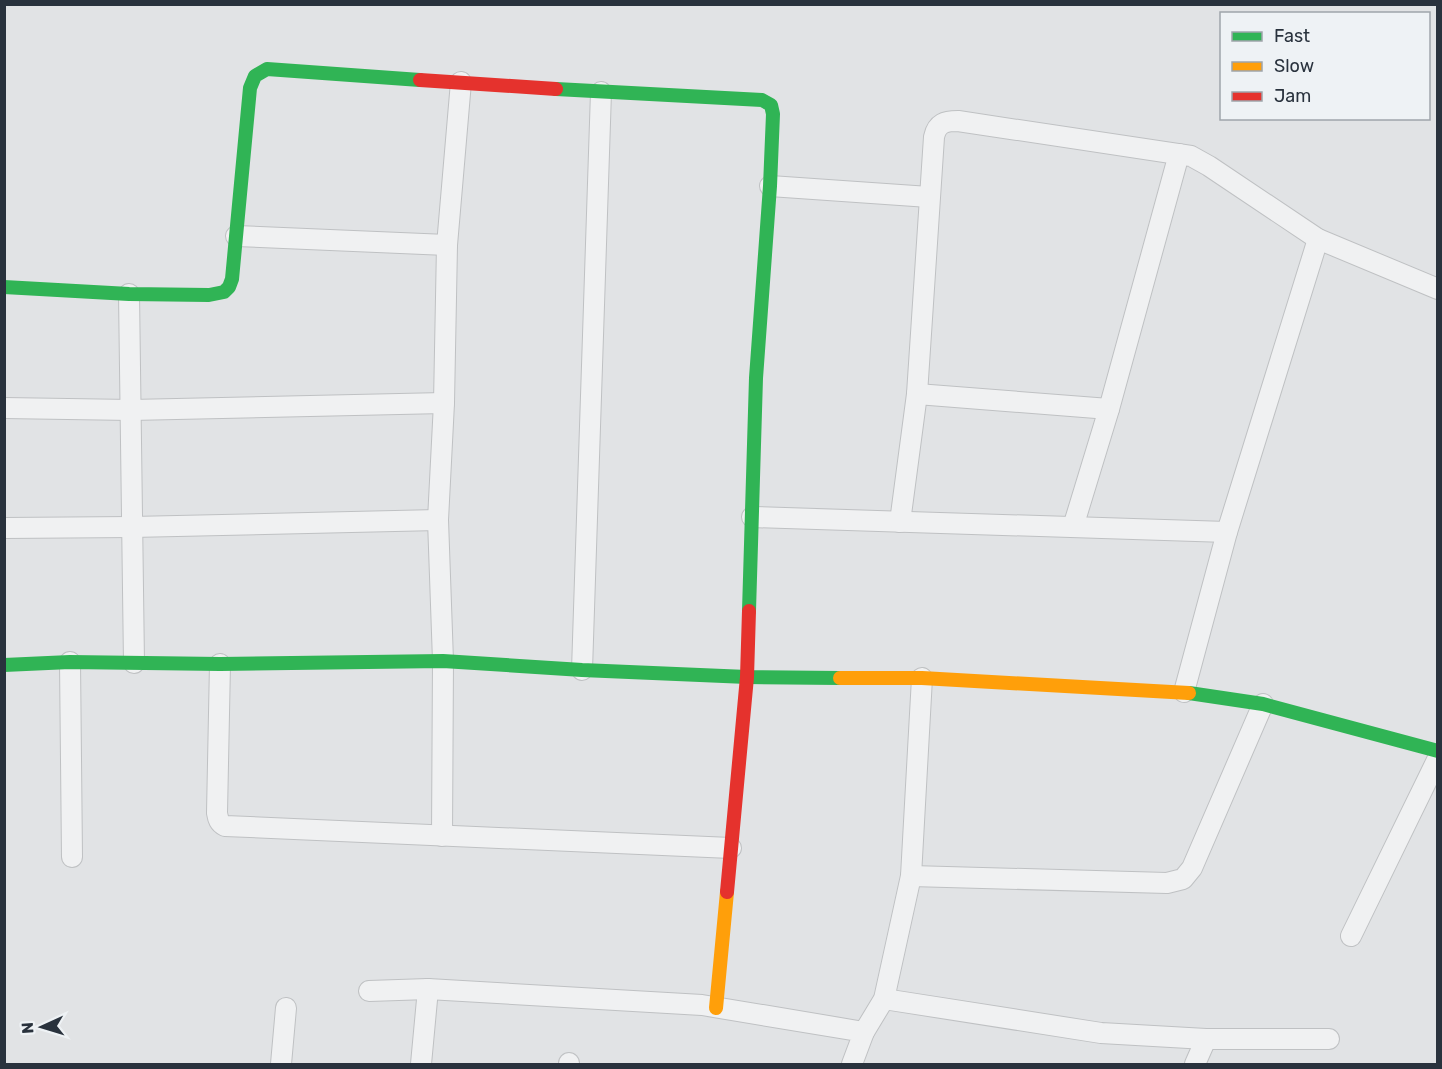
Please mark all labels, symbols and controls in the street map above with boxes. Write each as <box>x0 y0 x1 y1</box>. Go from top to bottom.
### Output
legend <box>1220 12 1430 120</box>
text: Fast <box>1274 25 1310 47</box>
text: Slow <box>1274 55 1314 77</box>
text: Jam <box>1274 85 1311 107</box>
north arrow <box>12 997 72 1057</box>
text: N <box>18 1022 37 1034</box>

